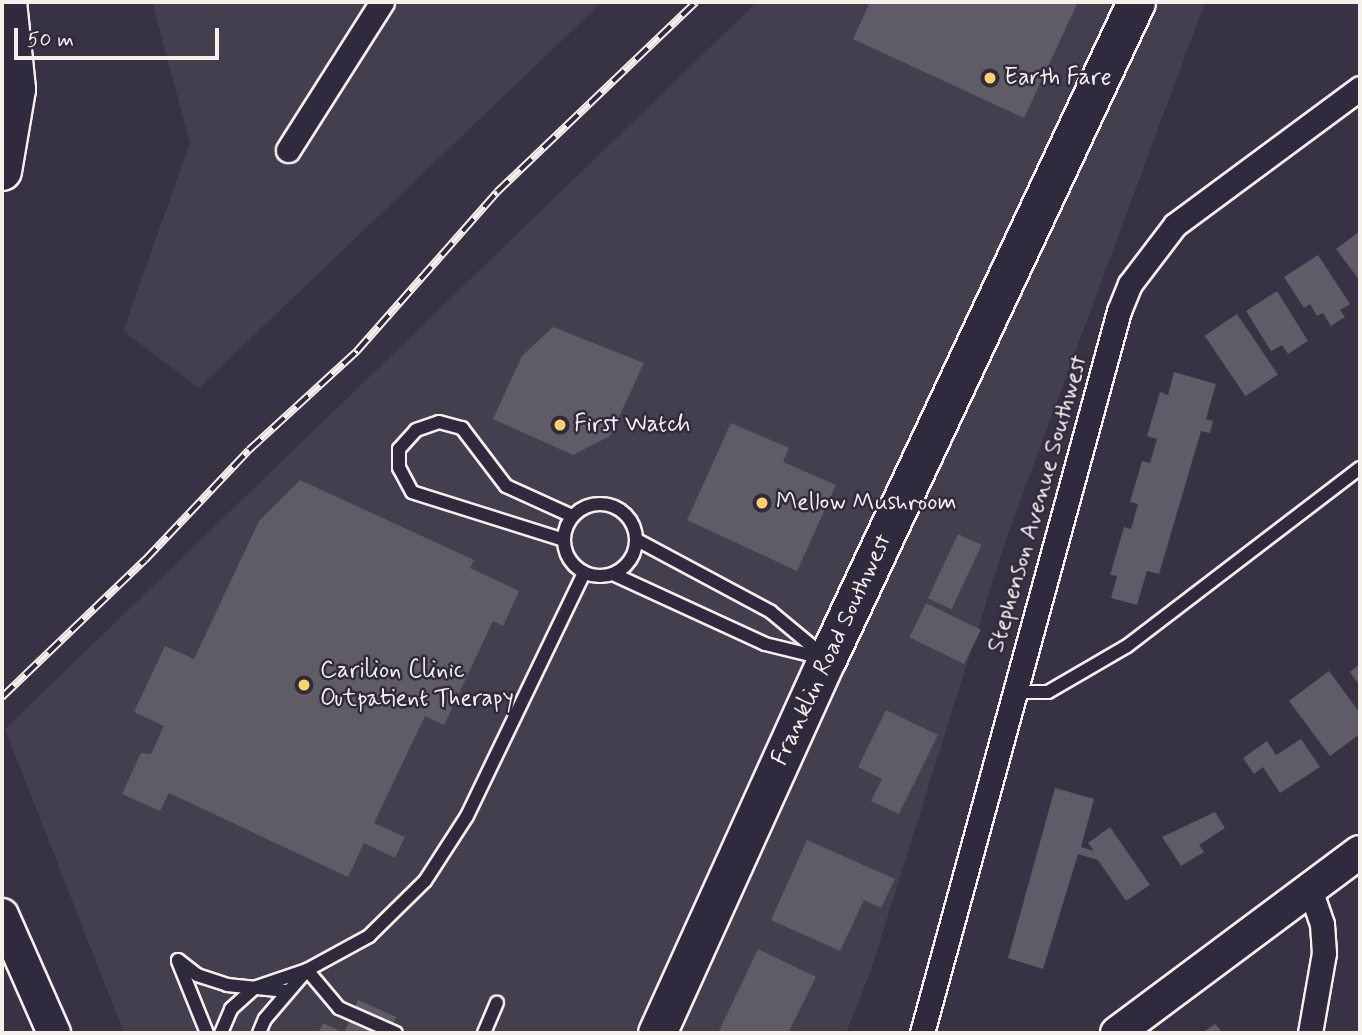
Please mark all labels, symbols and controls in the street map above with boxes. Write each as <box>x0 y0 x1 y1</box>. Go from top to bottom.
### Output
scale bar <box>18 14 222 58</box>
text: 50 m <box>27 26 74 54</box>
place label: Earth Fare <box>1004 64 1111 92</box>
marker: Earth Fare <box>982 70 998 86</box>
street label: Stephenson Avenue Southwest <box>983 358 1093 650</box>
place label: First Watch <box>574 411 691 439</box>
marker: First Watch <box>552 417 568 433</box>
place label: Mellow Mushroom <box>776 489 953 517</box>
marker: Mellow Mushroom <box>754 495 770 511</box>
street label: Franklin Road Southwest <box>766 531 898 769</box>
place label: Carilion Clinic Outpatient Therapy <box>320 657 515 713</box>
marker: Carilion Clinic Outpatient Therapy <box>294 675 314 695</box>

